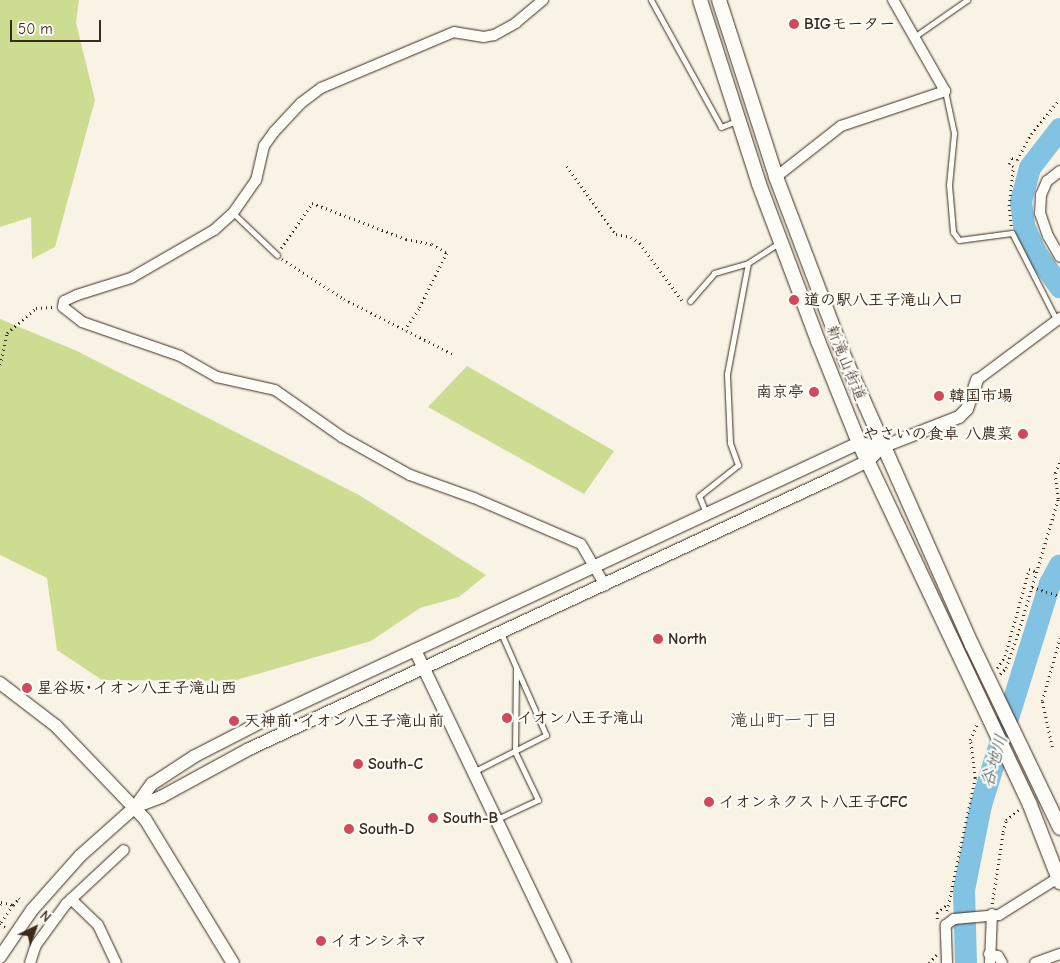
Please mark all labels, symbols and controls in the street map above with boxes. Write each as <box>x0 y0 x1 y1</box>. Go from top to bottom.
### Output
scale bar <box>12 10 104 42</box>
place label: BIGモーター <box>804 14 895 34</box>
marker: BIGモーター <box>788 18 800 30</box>
text: 50 m <box>18 20 53 38</box>
place label: 道の駅八王子滝山入口 <box>804 290 964 310</box>
marker: 道の駅八王子滝山入口 <box>788 294 800 306</box>
street label: 新滝山街道 <box>822 322 870 404</box>
place label: 南京亭 <box>756 382 804 402</box>
marker: 南京亭 <box>808 386 820 398</box>
place label: 韓国市場 <box>949 386 1013 406</box>
marker: 韓国市場 <box>933 390 945 402</box>
place label: やさいの食卓 八農菜 <box>863 424 1013 444</box>
marker: やさいの食卓 八農菜 <box>1017 428 1029 440</box>
place label: North <box>668 629 707 649</box>
marker: North <box>652 633 664 645</box>
place label: 星谷坂･イオン八王子滝山西 <box>37 678 237 698</box>
marker: 星谷坂･イオン八王子滝山西 <box>21 682 33 694</box>
place label: イオン八王子滝山 <box>517 708 645 728</box>
district label: 滝山町一丁目 <box>730 710 838 732</box>
place label: 天神前･イオン八王子滝山前 <box>244 711 444 731</box>
marker: イオン八王子滝山 <box>501 712 513 724</box>
marker: 天神前･イオン八王子滝山前 <box>228 715 240 727</box>
water label: 谷地川 <box>977 732 1013 790</box>
place label: South-C <box>368 754 423 774</box>
marker: South-C <box>352 758 364 770</box>
place label: イオンネクスト八王子CFC <box>719 792 907 812</box>
marker: イオンネクスト八王子CFC <box>703 796 715 808</box>
place label: South-B <box>443 808 498 828</box>
marker: South-B <box>427 812 439 824</box>
place label: South-D <box>359 819 415 839</box>
marker: South-D <box>343 823 355 835</box>
north arrow <box>10 903 60 953</box>
text: N <box>36 907 54 926</box>
place label: イオンシネマ <box>331 931 427 951</box>
marker: イオンシネマ <box>315 935 327 947</box>

